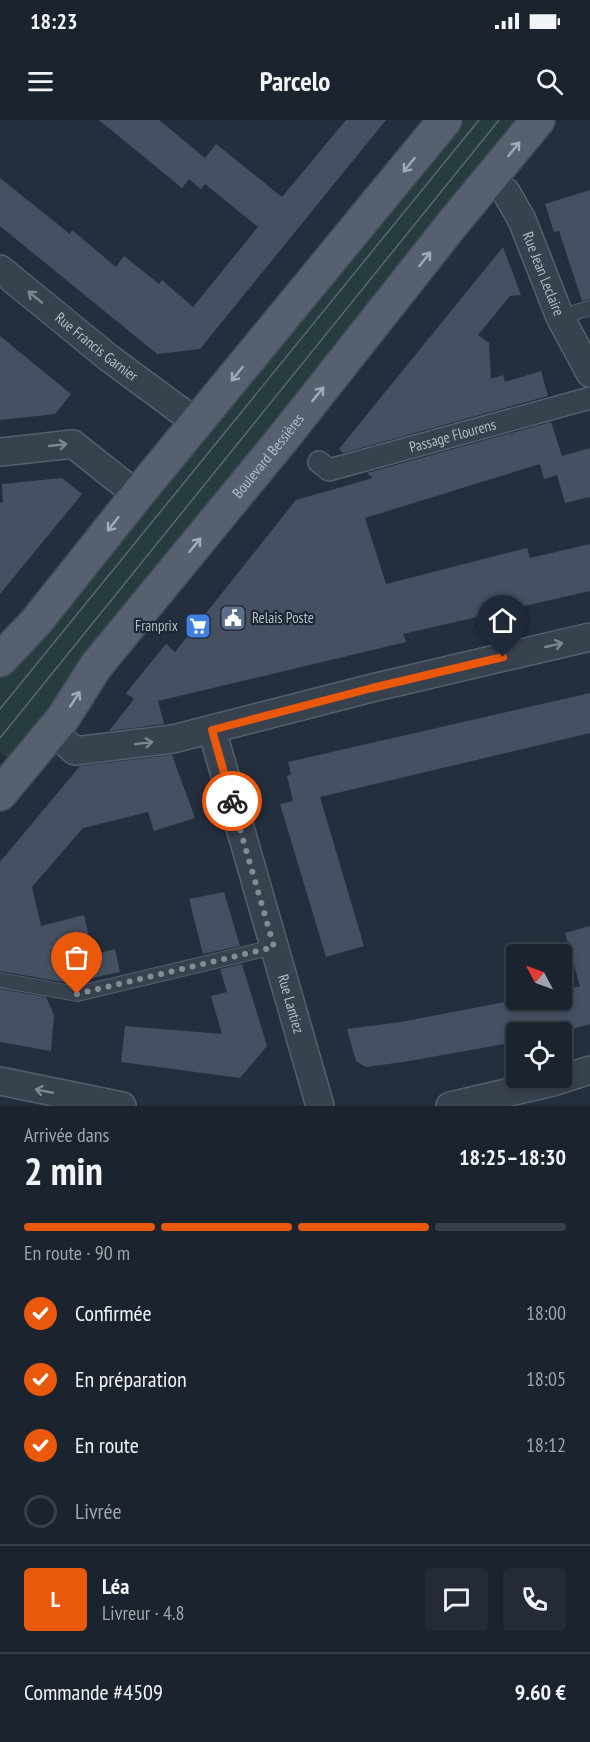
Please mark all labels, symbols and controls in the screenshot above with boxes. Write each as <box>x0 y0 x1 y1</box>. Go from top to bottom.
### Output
text: 18:23 <box>30 7 78 35</box>
text: Parcelo <box>260 64 330 98</box>
icon: menu <box>24 65 57 98</box>
icon: search <box>533 65 566 98</box>
one-way arrow <box>508 141 521 157</box>
one-way arrow <box>402 157 415 173</box>
street label: Rue Jean Leclaire <box>519 229 569 319</box>
one-way arrow <box>419 251 432 267</box>
one-way arrow <box>28 290 43 304</box>
street label: Rue Francis Garnier <box>51 308 143 386</box>
one-way arrow <box>231 366 244 382</box>
one-way arrow <box>311 386 324 402</box>
street label: Boulevard Bessières <box>228 409 308 502</box>
street label: Passage Flourens <box>407 414 498 456</box>
one-way arrow <box>48 440 68 451</box>
one-way arrow <box>107 516 120 532</box>
one-way arrow <box>188 538 202 553</box>
pin <box>477 595 528 657</box>
public building icon: Relais Poste <box>218 603 248 633</box>
icon: home <box>486 604 519 637</box>
place label: Relais Poste <box>252 608 314 627</box>
supermarket icon: Franprix <box>183 611 213 641</box>
place label: Franprix <box>135 616 178 635</box>
one-way arrow <box>544 639 563 650</box>
one-way arrow <box>69 691 81 707</box>
one-way arrow <box>134 737 153 748</box>
courier <box>202 771 262 831</box>
icon: bike <box>216 785 249 818</box>
pin <box>51 932 102 994</box>
icon: bag <box>60 941 93 974</box>
north arrow <box>506 944 572 1010</box>
map controls <box>506 944 572 1088</box>
street label: Rue Lantiez <box>274 972 309 1036</box>
button: locate <box>506 1022 572 1088</box>
one-way arrow <box>35 1085 54 1096</box>
text: Arrivée dans <box>24 1122 109 1148</box>
text: 18:25–18:30 <box>459 1143 566 1171</box>
text: 2 min <box>24 1145 103 1196</box>
text: En route · 90 m <box>24 1240 130 1266</box>
icon: check <box>24 1297 57 1330</box>
text: Confirmée <box>75 1299 152 1327</box>
text: 18:00 <box>526 1300 566 1326</box>
icon: check <box>24 1363 57 1396</box>
text: En préparation <box>75 1365 187 1393</box>
text: 18:05 <box>526 1366 566 1392</box>
icon: check <box>24 1429 57 1462</box>
text: En route <box>75 1431 139 1459</box>
text: 18:12 <box>526 1432 566 1458</box>
text: Livrée <box>75 1497 121 1525</box>
button: chat <box>425 1568 488 1631</box>
button: phone <box>503 1568 566 1631</box>
text: Léa <box>102 1572 129 1600</box>
text: L <box>51 1585 60 1613</box>
text: Livreur · 4.8 <box>102 1600 185 1626</box>
text: Commande #4509 <box>24 1678 163 1706</box>
text: 9.60 € <box>515 1678 566 1706</box>

